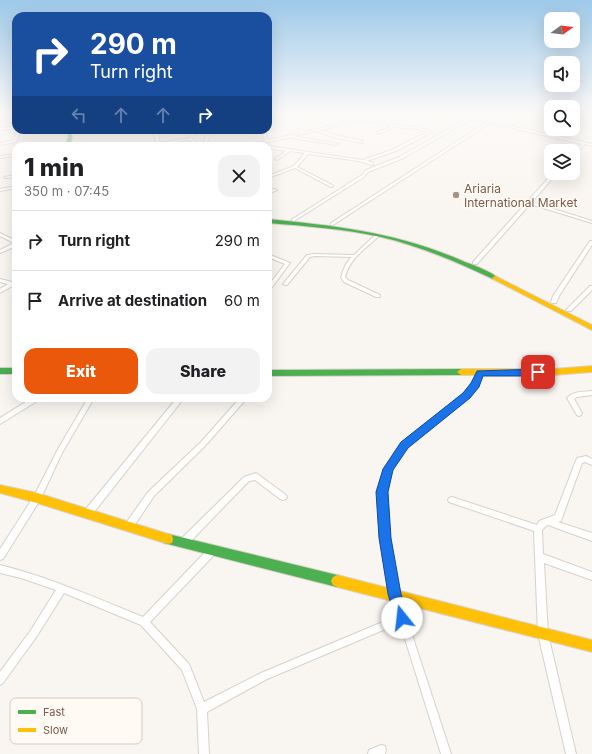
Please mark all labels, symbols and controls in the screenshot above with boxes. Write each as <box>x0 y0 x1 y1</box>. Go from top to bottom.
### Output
north arrow <box>544 12 580 48</box>
map controls <box>544 12 580 180</box>
text: 290 m <box>90 27 177 61</box>
icon: right <box>24 28 76 80</box>
button: sound <box>544 56 580 92</box>
text: Turn right <box>90 61 173 82</box>
button: search <box>544 100 580 136</box>
icon: left <box>68 104 90 126</box>
icon: ahead <box>110 104 132 126</box>
icon: ahead <box>152 104 174 126</box>
icon: right <box>194 104 216 126</box>
button: layers <box>544 144 580 180</box>
text: 1 min <box>24 153 84 182</box>
button: close <box>218 155 260 197</box>
place label: Ariaria International Market <box>464 181 577 210</box>
text: 350 m · 07:45 <box>24 183 109 199</box>
marker: Ariaria International Market <box>451 190 461 200</box>
icon: right <box>24 230 46 252</box>
text: Turn right <box>58 231 130 250</box>
text: 290 m <box>215 231 260 250</box>
icon: arrive <box>24 290 46 312</box>
text: Arrive at destination <box>58 291 207 310</box>
text: 60 m <box>224 291 260 310</box>
button: Exit <box>24 348 138 394</box>
button: Share <box>146 348 260 394</box>
pin <box>521 355 555 389</box>
icon: arrive <box>527 361 549 383</box>
position arrow <box>381 597 423 639</box>
legend <box>10 698 142 744</box>
text: Fast <box>43 705 65 719</box>
text: Slow <box>43 723 68 737</box>

